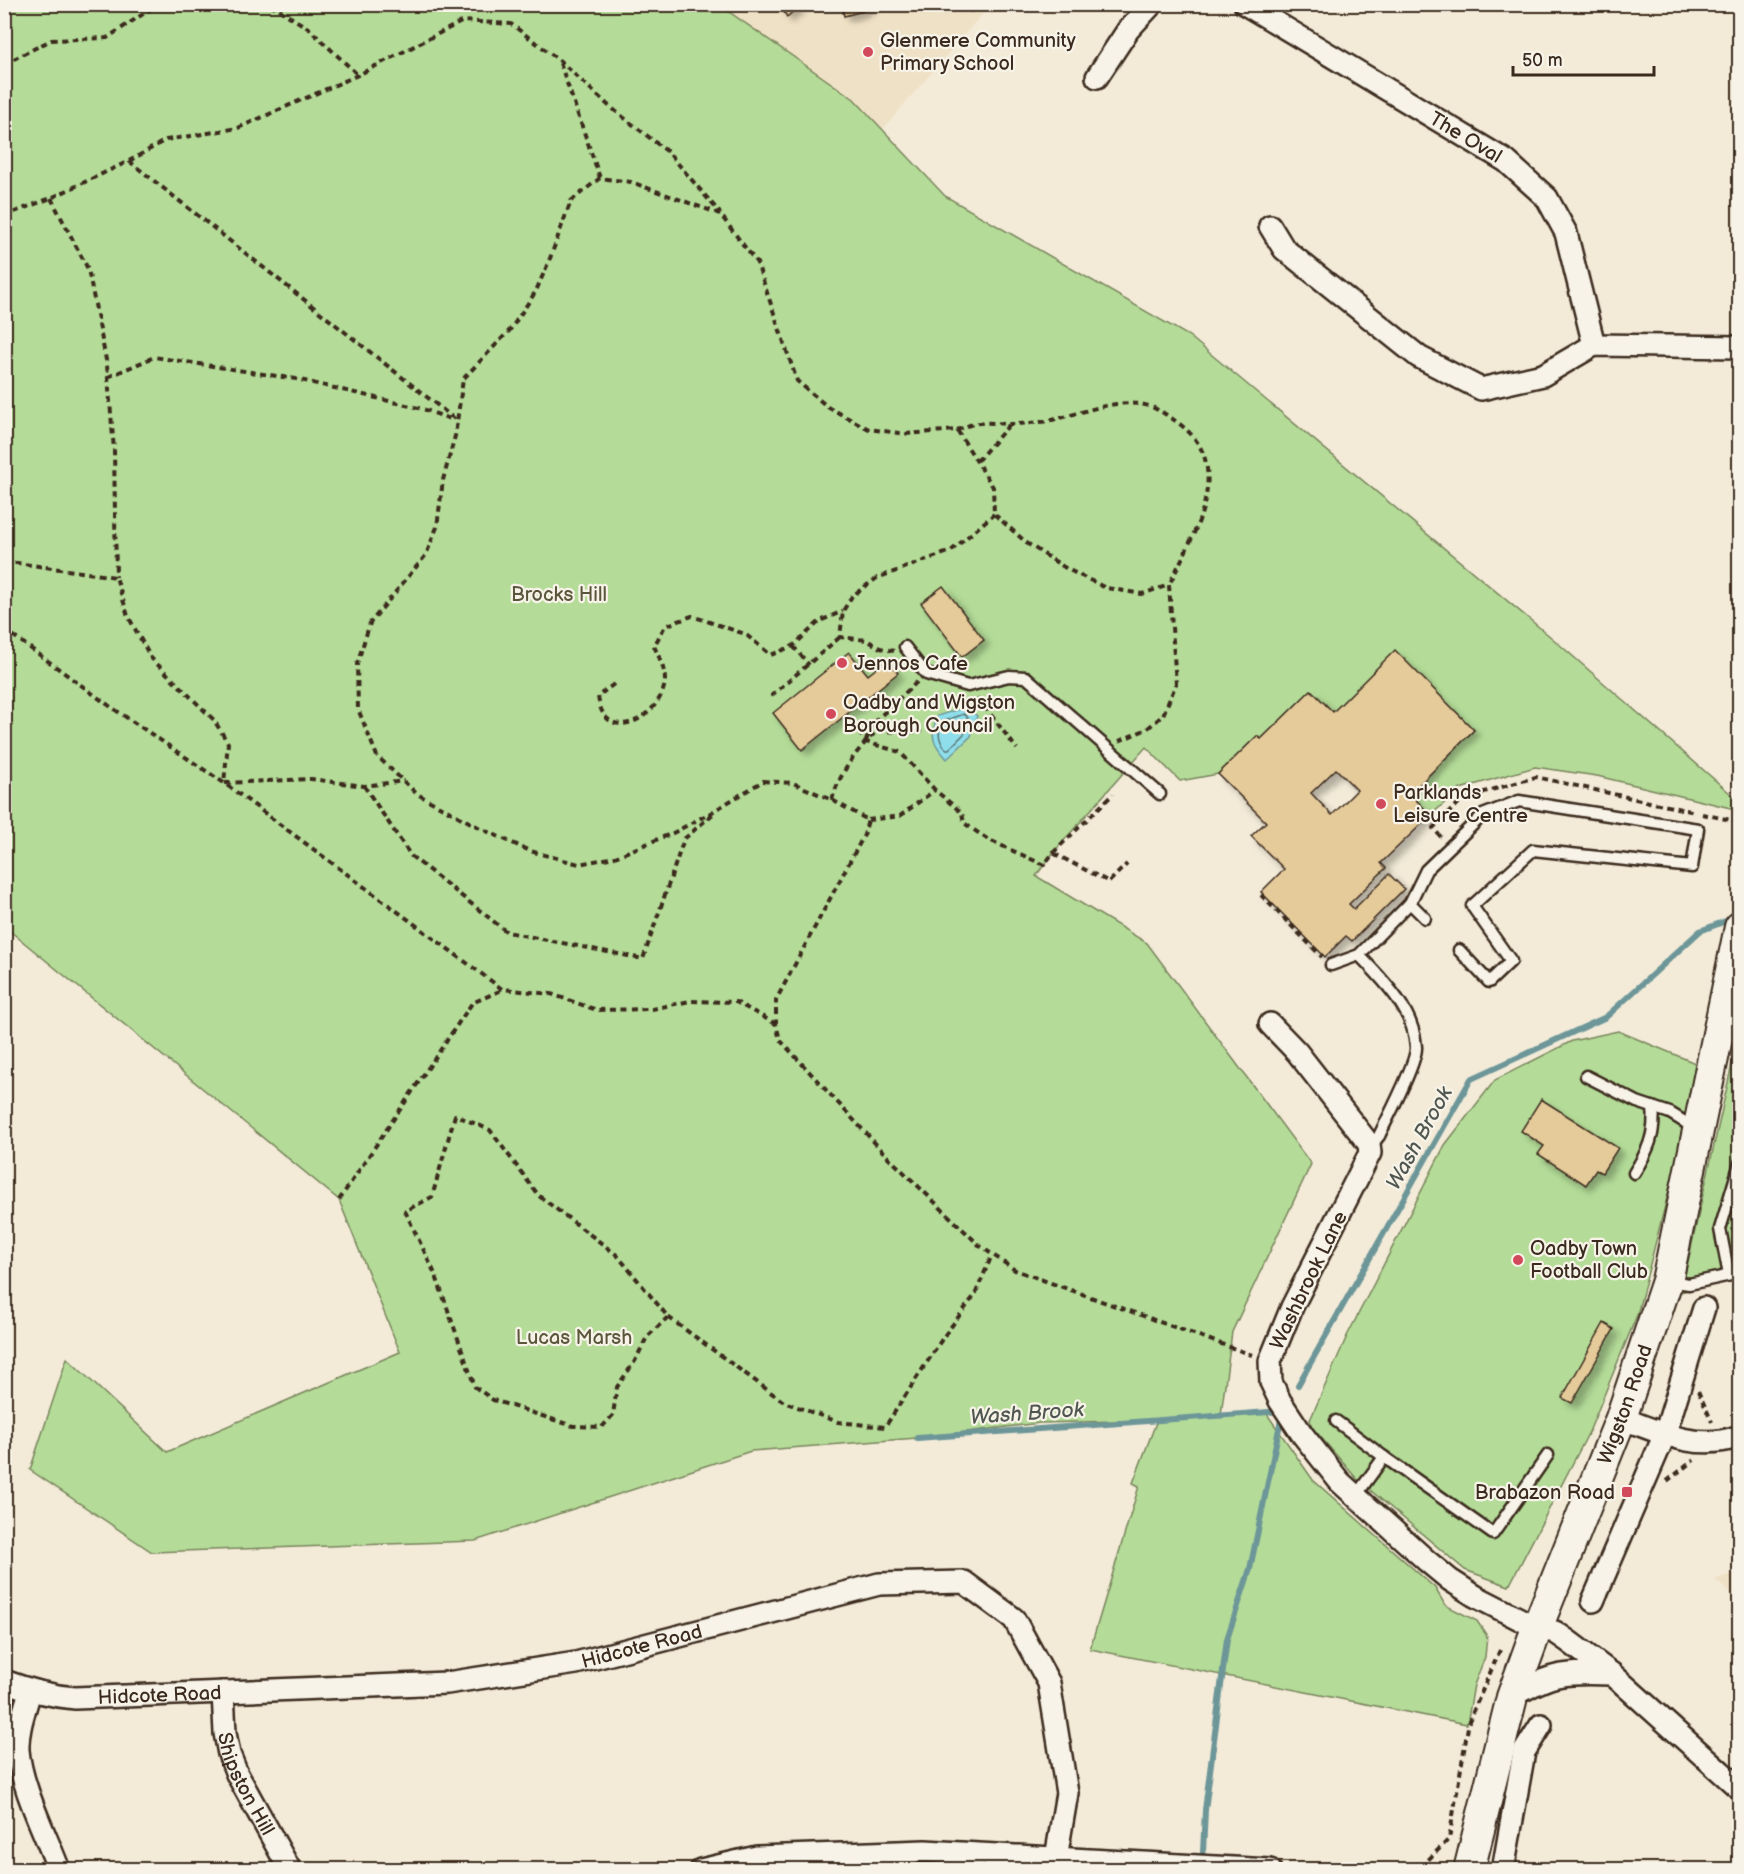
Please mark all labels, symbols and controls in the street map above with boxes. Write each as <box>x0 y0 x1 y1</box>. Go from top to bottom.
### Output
place label: Glenmere Community Primary School <box>880 29 1076 76</box>
scale bar <box>1513 39 1654 77</box>
marker: Glenmere Community Primary School <box>861 45 875 59</box>
text: 50 m <box>1522 50 1563 71</box>
street label: The Oval <box>1425 107 1506 169</box>
park label: Brocks Hill <box>511 583 607 607</box>
place label: Jennos Cafe <box>854 652 968 676</box>
marker: Jennos Cafe <box>835 656 849 670</box>
place label: Oadby and Wigston Borough Council <box>843 691 1015 738</box>
marker: Oadby and Wigston Borough Council <box>824 707 838 721</box>
place label: Parklands Leisure Centre <box>1393 781 1528 828</box>
marker: Parklands Leisure Centre <box>1374 797 1388 811</box>
water label: Wash Brook <box>1381 1082 1458 1194</box>
street label: Washbrook Lane <box>1265 1207 1353 1354</box>
place label: Oadby Town Football Club <box>1530 1237 1648 1284</box>
marker: Oadby Town Football Club <box>1511 1253 1525 1267</box>
park label: Lucas Marsh <box>516 1326 632 1350</box>
street label: Wigston Road <box>1593 1342 1658 1468</box>
water label: Wash Brook <box>969 1397 1086 1430</box>
place label: Brabazon Road <box>1475 1481 1615 1505</box>
marker: Brabazon Road <box>1620 1485 1634 1499</box>
street label: Hidcote Road <box>579 1620 705 1674</box>
street label: Hidcote Road <box>97 1681 222 1710</box>
street label: Shipston Hill <box>212 1730 279 1840</box>

